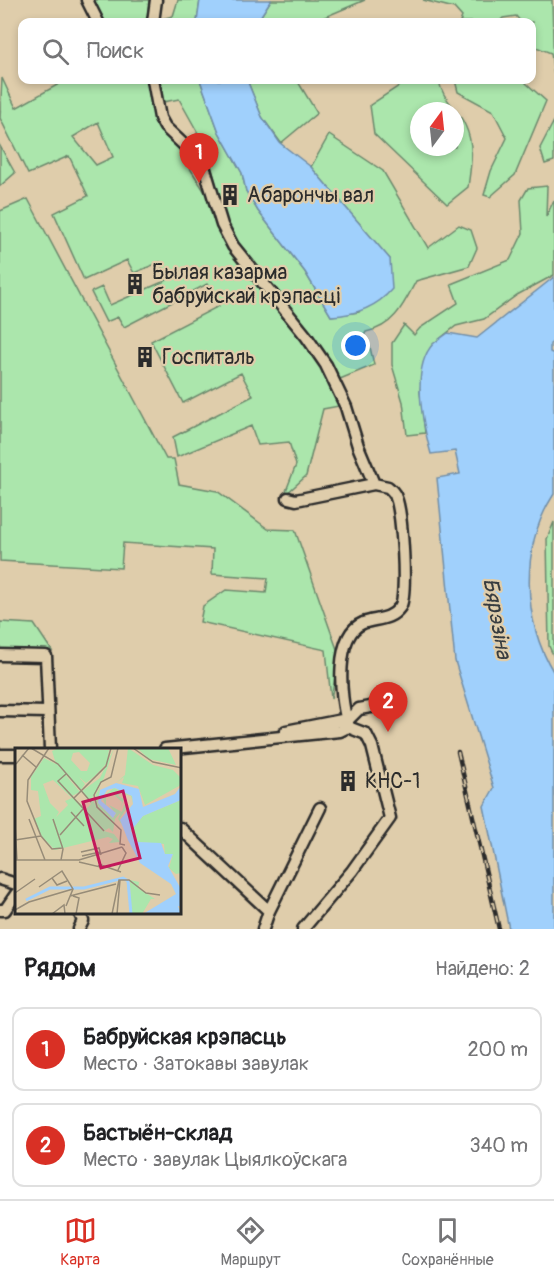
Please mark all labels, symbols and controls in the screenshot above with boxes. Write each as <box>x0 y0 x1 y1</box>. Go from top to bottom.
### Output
search box <box>18 18 536 84</box>
icon: search <box>39 35 72 68</box>
text: Поиск <box>87 37 144 65</box>
north arrow <box>410 102 464 156</box>
pin: 1 <box>180 134 218 183</box>
place label: Абарончы вал <box>247 182 374 209</box>
building icon: Абарончы вал <box>218 183 242 207</box>
place label: Былая казарма бабруйскай крэпасці <box>152 259 340 310</box>
building icon: Былая казарма бабруйскай крэпасці <box>123 272 147 296</box>
your location <box>341 331 370 360</box>
place label: Госпиталь <box>162 344 255 371</box>
building icon: Госпиталь <box>133 345 157 369</box>
water label: Бярэзіна <box>476 576 518 662</box>
pin: 2 <box>368 682 408 732</box>
inset map <box>15 748 182 914</box>
place label: КНС-1 <box>365 768 420 795</box>
building icon: КНС-1 <box>336 769 360 793</box>
text: Рядом <box>24 952 96 984</box>
text: Найдено: 2 <box>435 956 530 981</box>
text: Бабруйская крэпасць <box>83 1023 287 1051</box>
text: 1 <box>42 1037 49 1062</box>
text: 200 m <box>467 1037 528 1062</box>
text: Место · Затокавы завулак <box>83 1051 309 1076</box>
text: Бастыён-склад <box>83 1119 232 1147</box>
text: 2 <box>40 1133 51 1158</box>
text: 340 m <box>469 1133 528 1158</box>
text: Место · завулак Цыялкоўскага <box>83 1147 347 1172</box>
tab: Карта <box>60 1214 100 1270</box>
tab: Маршрут <box>221 1214 281 1270</box>
tab: Сохранённые <box>401 1214 494 1270</box>

